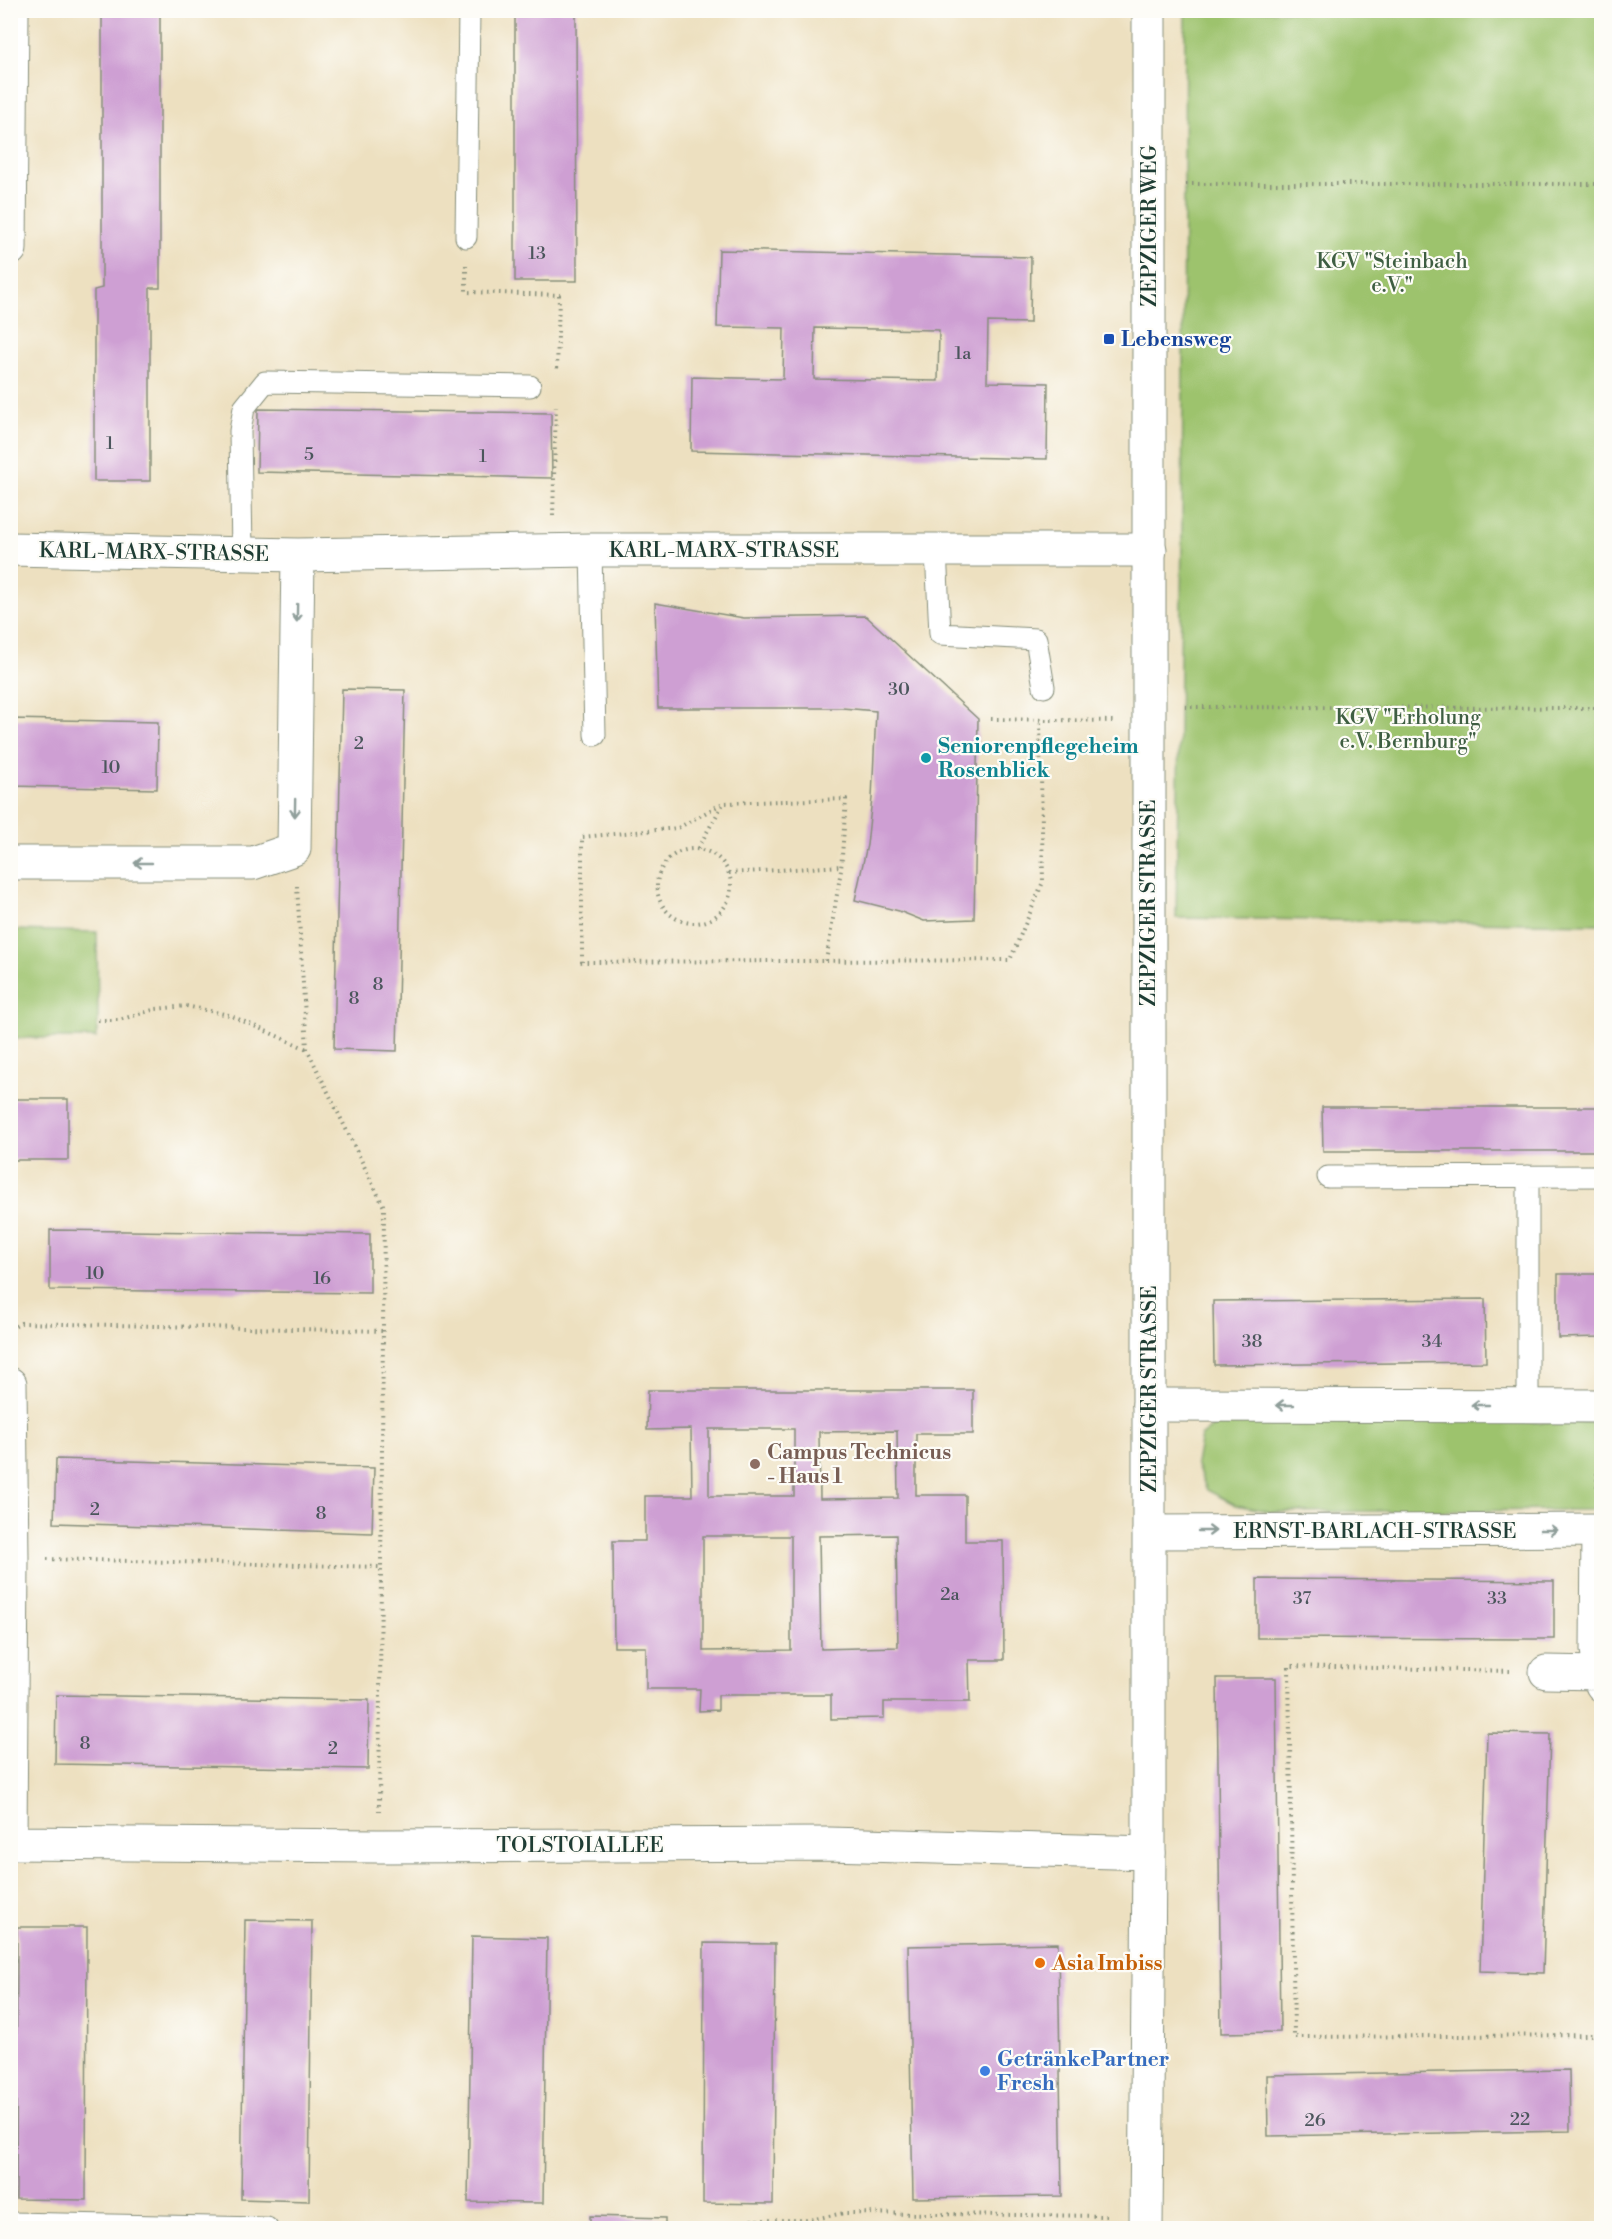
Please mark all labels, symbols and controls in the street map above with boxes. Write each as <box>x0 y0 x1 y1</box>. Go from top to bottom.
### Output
street label: ZEPZIGER WEG <box>1137 144 1163 307</box>
house number: 13 <box>528 242 546 265</box>
park label: KGV "Steinbach e.V." <box>1316 249 1468 299</box>
place label: Lebensweg <box>1121 327 1232 353</box>
marker: Lebensweg <box>1102 332 1116 346</box>
house number: 1a <box>955 342 972 365</box>
house number: 1 <box>106 432 114 455</box>
house number: 5 <box>304 443 314 466</box>
house number: 1 <box>479 445 487 468</box>
street label: KARL-MARX-STRASSE <box>39 538 269 568</box>
street label: KARL-MARX-STRASSE <box>609 538 839 564</box>
one-way arrow <box>291 603 303 623</box>
house number: 30 <box>888 678 910 701</box>
park label: KGV "Erholung e.V. Bernburg" <box>1335 705 1481 755</box>
house number: 2 <box>354 732 364 755</box>
place label: Seniorenpflegeheim Rosenblick <box>938 734 1139 784</box>
marker: Seniorenpflegeheim Rosenblick <box>919 751 933 765</box>
house number: 10 <box>101 756 121 779</box>
one-way arrow <box>289 798 301 818</box>
street label: ZEPZIGER STRASSE <box>1136 800 1162 1006</box>
one-way arrow <box>133 857 153 869</box>
house number: 8 <box>372 973 384 996</box>
house number: 8 <box>348 987 360 1010</box>
house number: 10 <box>85 1262 105 1285</box>
house number: 16 <box>313 1267 331 1290</box>
street label: ZEPZIGER STRASSE <box>1137 1286 1163 1492</box>
house number: 38 <box>1242 1330 1262 1353</box>
house number: 34 <box>1422 1330 1443 1353</box>
one-way arrow <box>1276 1399 1296 1411</box>
one-way arrow <box>1471 1399 1491 1411</box>
place label: Campus Technicus - Haus 1 <box>767 1440 951 1490</box>
marker: Campus Technicus - Haus 1 <box>748 1457 762 1471</box>
house number: 2 <box>90 1498 100 1521</box>
house number: 8 <box>315 1502 327 1525</box>
street label: ERNST-BARLACH-STRASSE <box>1233 1519 1517 1545</box>
one-way arrow <box>1539 1524 1559 1536</box>
one-way arrow <box>1197 1525 1217 1537</box>
house number: 2a <box>940 1583 961 1606</box>
house number: 37 <box>1293 1587 1311 1610</box>
house number: 33 <box>1487 1587 1507 1610</box>
house number: 8 <box>79 1732 91 1755</box>
house number: 2 <box>328 1737 338 1760</box>
street label: TOLSTOIALLEE <box>496 1833 664 1859</box>
place label: Asia Imbiss <box>1051 1951 1163 1977</box>
marker: Asia Imbiss <box>1033 1956 1047 1970</box>
place label: GetränkePartner Fresh <box>997 2047 1169 2097</box>
marker: GetränkePartner Fresh <box>978 2064 992 2078</box>
house number: 22 <box>1510 2108 1530 2131</box>
house number: 26 <box>1304 2109 1326 2132</box>

